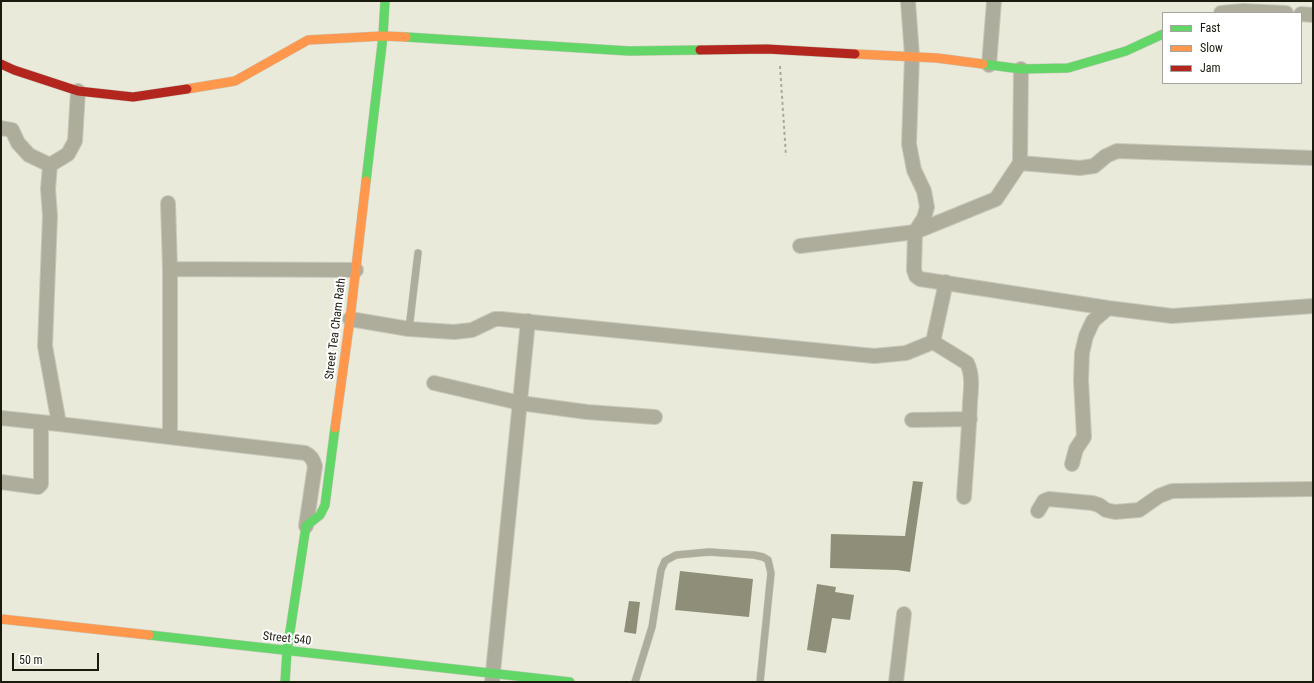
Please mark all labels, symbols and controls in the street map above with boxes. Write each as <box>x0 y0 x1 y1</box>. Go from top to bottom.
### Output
legend <box>1162 12 1302 84</box>
text: Fast <box>1200 21 1220 35</box>
text: Slow <box>1200 41 1223 55</box>
text: Jam <box>1200 61 1221 75</box>
street label: Street Tea Cham Rath <box>323 277 349 381</box>
street label: Street 540 <box>262 629 312 649</box>
scale bar <box>14 645 101 671</box>
text: 50 m <box>19 653 43 667</box>

